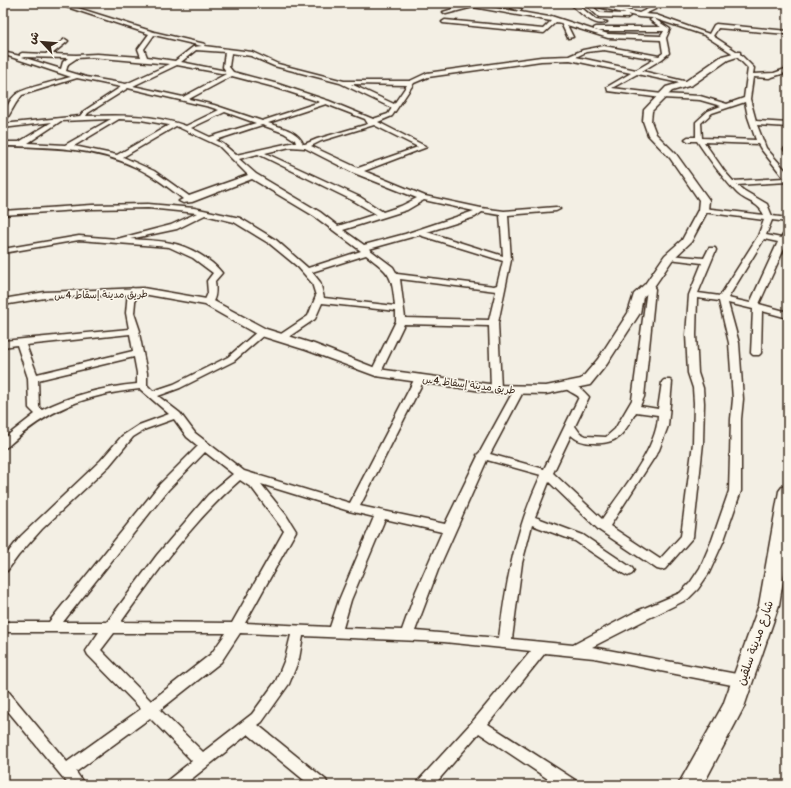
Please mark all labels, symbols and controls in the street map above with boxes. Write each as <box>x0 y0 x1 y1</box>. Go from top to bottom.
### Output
north arrow <box>22 22 62 62</box>
text: ش <box>25 30 42 46</box>
street label: طريق مدينة إسقاط 4س <box>54 288 148 303</box>
street label: طريق مدينة إسقاط 4س <box>421 373 516 398</box>
street label: شارع مدينة سلقين <box>734 599 778 688</box>

